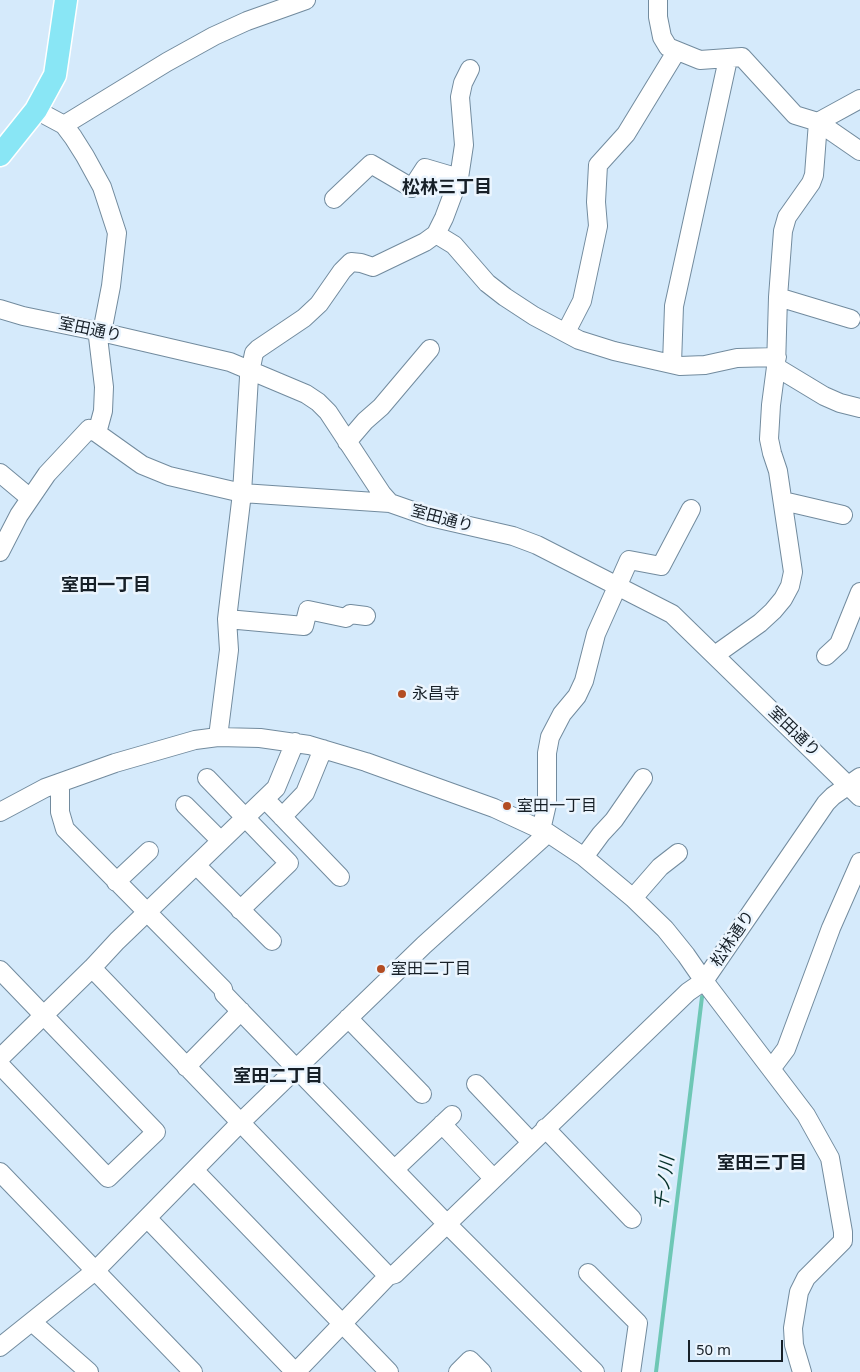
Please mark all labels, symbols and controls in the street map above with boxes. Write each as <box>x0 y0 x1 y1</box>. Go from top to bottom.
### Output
district label: 松林三丁目 <box>402 177 492 199</box>
street label: 室田通り <box>57 314 123 346</box>
street label: 室田通り <box>409 501 475 537</box>
district label: 室田一丁目 <box>61 575 151 597</box>
place label: 永昌寺 <box>412 684 460 704</box>
marker: 永昌寺 <box>396 688 408 700</box>
street label: 室田通り <box>764 703 824 761</box>
place label: 室田一丁目 <box>517 796 597 816</box>
marker: 室田一丁目 <box>501 800 513 812</box>
street label: 松林通り <box>707 907 759 971</box>
place label: 室田二丁目 <box>391 959 471 979</box>
marker: 室田二丁目 <box>375 963 387 975</box>
district label: 室田二丁目 <box>233 1066 323 1088</box>
district label: 室田三丁目 <box>717 1153 807 1175</box>
water label: 千ノ川 <box>651 1155 679 1211</box>
scale bar <box>690 1330 785 1362</box>
text: 50 m <box>696 1339 731 1359</box>

